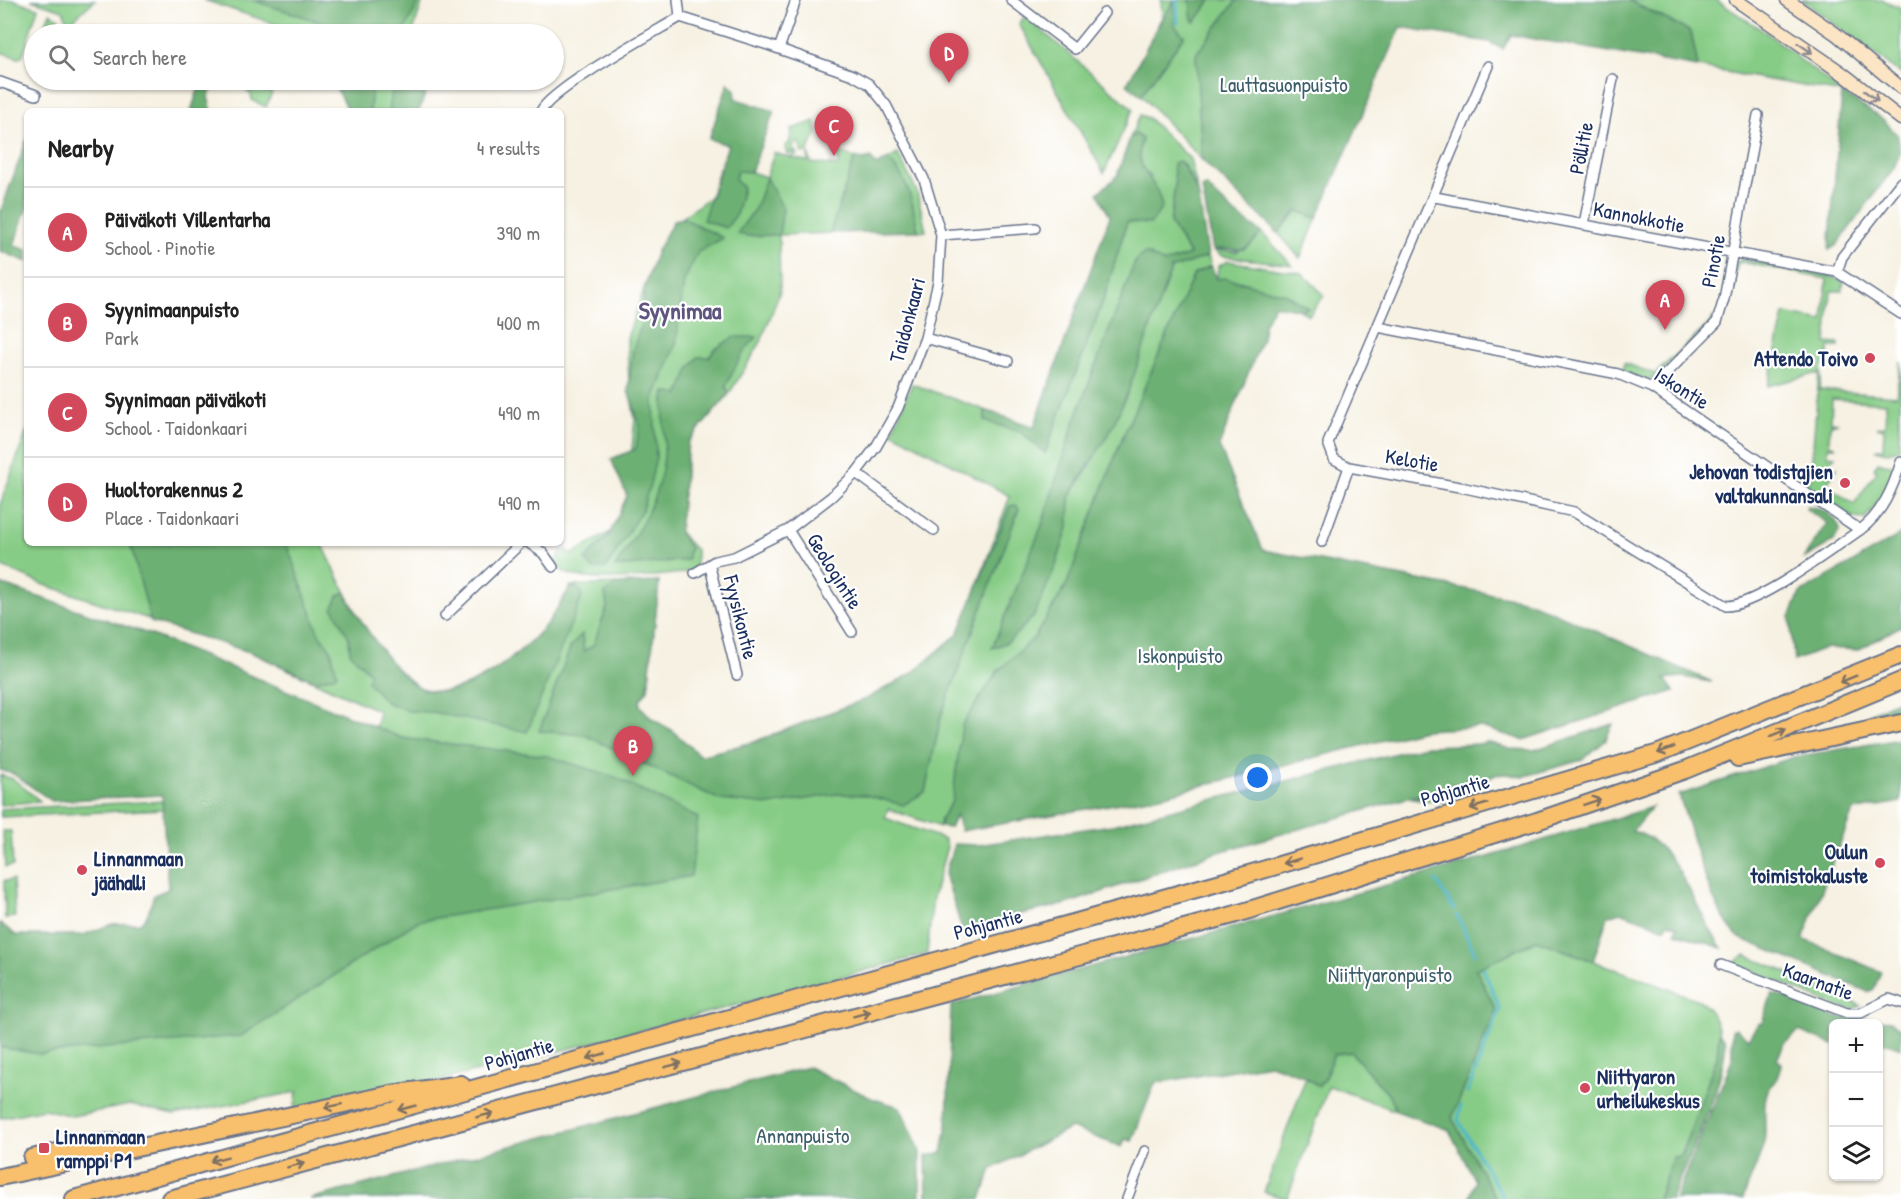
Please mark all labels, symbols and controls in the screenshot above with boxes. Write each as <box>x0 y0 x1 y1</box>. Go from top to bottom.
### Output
search box <box>24 24 564 90</box>
pin: D <box>930 34 968 83</box>
icon: search <box>45 41 78 74</box>
text: Search here <box>93 42 187 72</box>
one-way arrow <box>1797 42 1813 54</box>
park label: Lauttasuonpuisto <box>1220 70 1348 99</box>
one-way arrow <box>1863 89 1879 102</box>
pin: C <box>814 106 854 156</box>
street label: Pöllitie <box>1562 119 1600 177</box>
text: Nearby <box>48 130 114 165</box>
text: 4 results <box>477 134 540 161</box>
street label: Kannokkotie <box>1591 194 1687 240</box>
text: Päiväkoti Villentarha <box>105 204 270 234</box>
text: A <box>63 219 72 246</box>
text: 390 m <box>497 219 540 246</box>
street label: Pinotie <box>1694 232 1732 290</box>
text: School · Pinotie <box>105 234 216 261</box>
street label: Taidonkaari <box>882 274 932 366</box>
pin: A <box>1646 280 1684 330</box>
text: Syynimaanpuisto <box>105 294 239 324</box>
district label: Syynimaa <box>639 294 722 327</box>
text: B <box>62 309 73 336</box>
text: 400 m <box>496 309 540 336</box>
text: Park <box>105 324 138 351</box>
place label: Attendo Toivo <box>1754 344 1859 373</box>
marker: Attendo Toivo <box>1863 351 1877 365</box>
street label: Iskontie <box>1649 360 1715 416</box>
text: Syynimaan päiväkoti <box>105 384 267 414</box>
text: C <box>62 399 73 426</box>
text: 490 m <box>498 399 540 426</box>
text: School · Taidonkaari <box>105 414 248 441</box>
street label: Kelotie <box>1383 441 1441 479</box>
place label: Jehovan todistajien valtakunnansali <box>1689 457 1833 510</box>
text: Huoltorakennus 2 <box>105 474 243 504</box>
marker: Jehovan todistajien valtakunnansali <box>1838 476 1852 490</box>
text: D <box>63 489 72 516</box>
text: 490 m <box>498 489 540 516</box>
text: Place · Taidonkaari <box>105 504 239 531</box>
street label: Geologintie <box>800 527 870 615</box>
street label: Fyysikontie <box>716 571 765 662</box>
park label: Iskonpuisto <box>1137 641 1223 670</box>
one-way arrow <box>1839 674 1857 685</box>
pin: B <box>614 726 652 776</box>
one-way arrow <box>1769 727 1787 738</box>
one-way arrow <box>1657 745 1676 756</box>
your location <box>1243 763 1272 792</box>
street label: Pohjantie <box>1417 766 1493 814</box>
one-way arrow <box>1582 796 1601 807</box>
one-way arrow <box>1470 801 1489 812</box>
place label: Oulun toimistokaluste <box>1749 837 1869 890</box>
place label: Linnanmaan jäähalli <box>91 844 183 897</box>
one-way arrow <box>1283 856 1302 867</box>
marker: Oulun toimistokaluste <box>1873 856 1887 870</box>
marker: Linnanmaan jäähalli <box>75 863 89 877</box>
street label: Pohjantie <box>950 901 1026 947</box>
street label: Kaarnatie <box>1778 955 1858 1007</box>
park label: Niittyaronpuisto <box>1328 960 1452 989</box>
one-way arrow <box>852 1008 871 1020</box>
map controls <box>1829 1019 1883 1181</box>
button: + <box>1829 1019 1883 1073</box>
street label: Pohjantie <box>481 1030 557 1078</box>
one-way arrow <box>587 1050 606 1062</box>
one-way arrow <box>663 1058 682 1070</box>
place label: Niittyaron urheilukeskus <box>1597 1062 1700 1115</box>
button: − <box>1829 1073 1883 1127</box>
marker: Niittyaron urheilukeskus <box>1578 1081 1592 1095</box>
one-way arrow <box>324 1100 343 1112</box>
one-way arrow <box>398 1103 417 1114</box>
one-way arrow <box>475 1109 494 1120</box>
park label: Annanpuisto <box>757 1121 849 1150</box>
place label: Linnanmaan ramppi P1 <box>56 1122 145 1176</box>
button: layers <box>1829 1127 1883 1181</box>
marker: Linnanmaan ramppi P1 <box>37 1141 51 1155</box>
one-way arrow <box>210 1154 229 1166</box>
one-way arrow <box>287 1159 306 1171</box>

